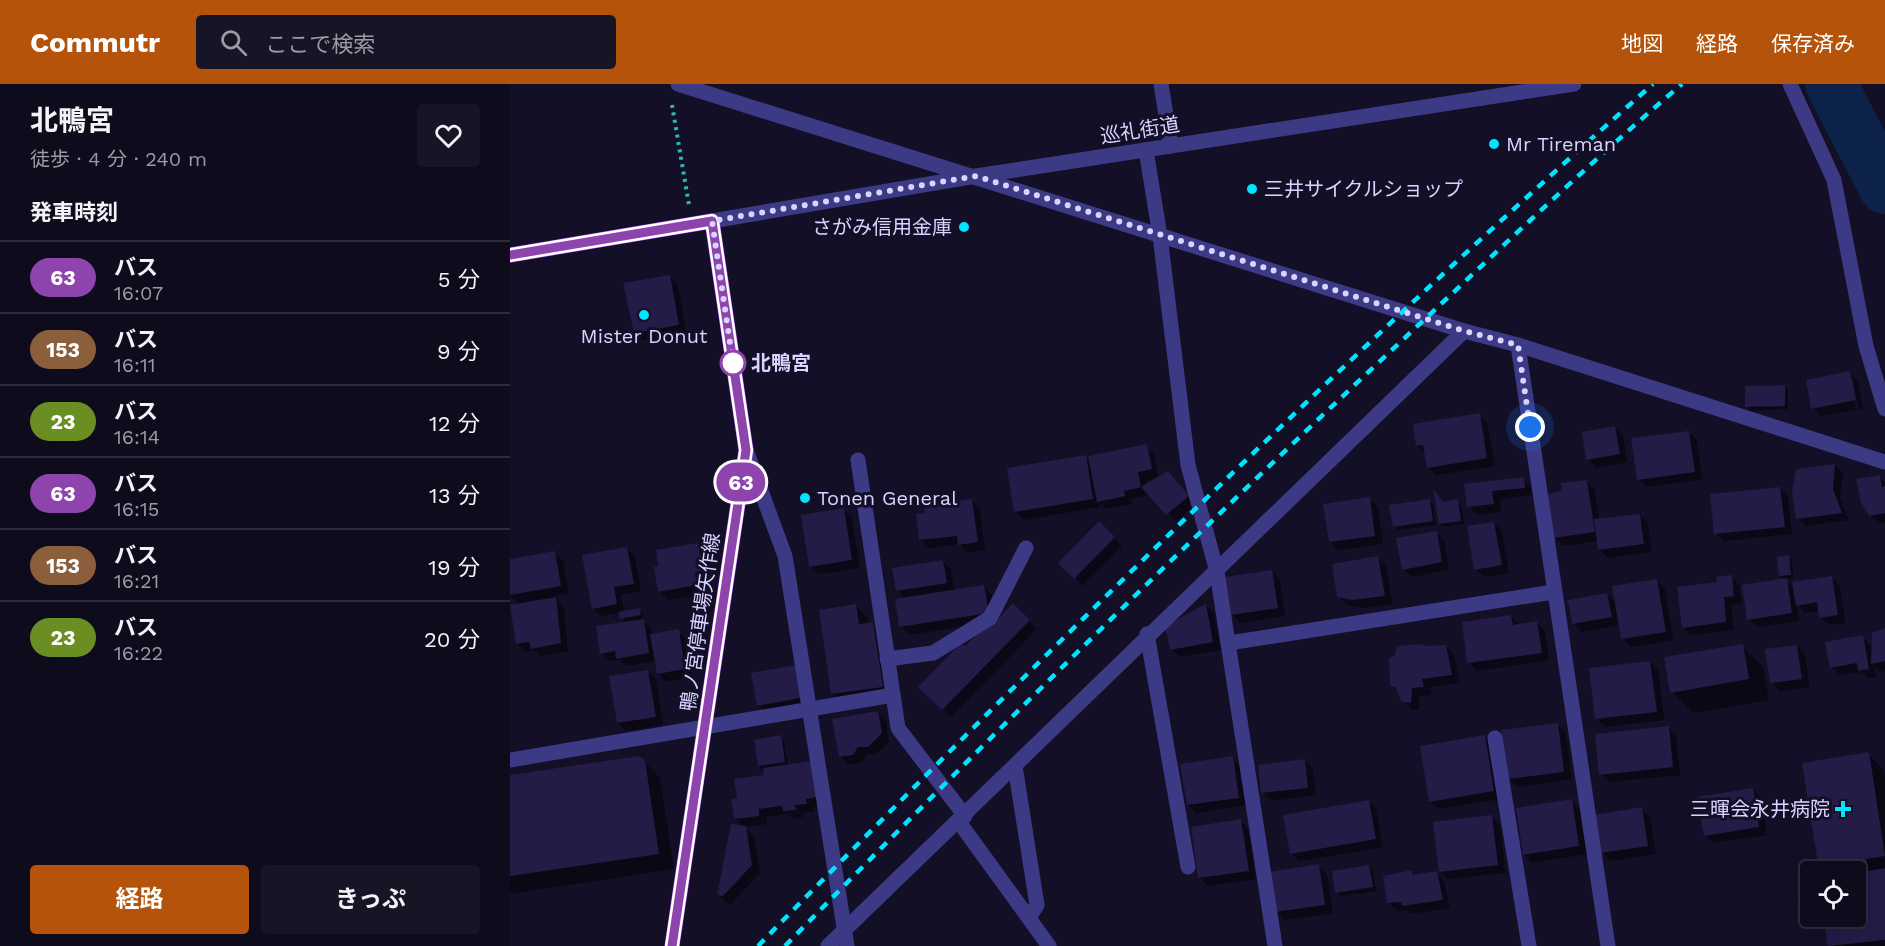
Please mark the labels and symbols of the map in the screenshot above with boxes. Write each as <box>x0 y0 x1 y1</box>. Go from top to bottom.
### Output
street label: 巡礼街道 <box>1099 112 1181 148</box>
place label: Mr Tireman <box>1506 132 1616 156</box>
marker: Mr Tireman <box>1487 137 1501 151</box>
place label: 三井サイクルショップ <box>1264 177 1463 201</box>
marker: 三井サイクルショップ <box>1245 182 1259 196</box>
place label: さがみ信用金庫 <box>812 215 952 239</box>
marker: さがみ信用金庫 <box>957 220 971 234</box>
marker: Mister Donut <box>637 308 651 322</box>
place label: Mister Donut <box>581 324 708 348</box>
marker: 北鴨宮 <box>720 350 746 376</box>
place label: 北鴨宮 <box>751 351 811 375</box>
your location <box>1515 412 1545 442</box>
line badge: 63 <box>714 462 768 502</box>
place label: Tonen General <box>817 486 957 510</box>
marker: Tonen General <box>798 491 812 505</box>
street label: 鴨ノ宮停車場矢作線 <box>676 531 724 713</box>
place label: 三暉会永井病院 <box>1690 797 1830 821</box>
marker: 三暉会永井病院 <box>1834 800 1852 818</box>

